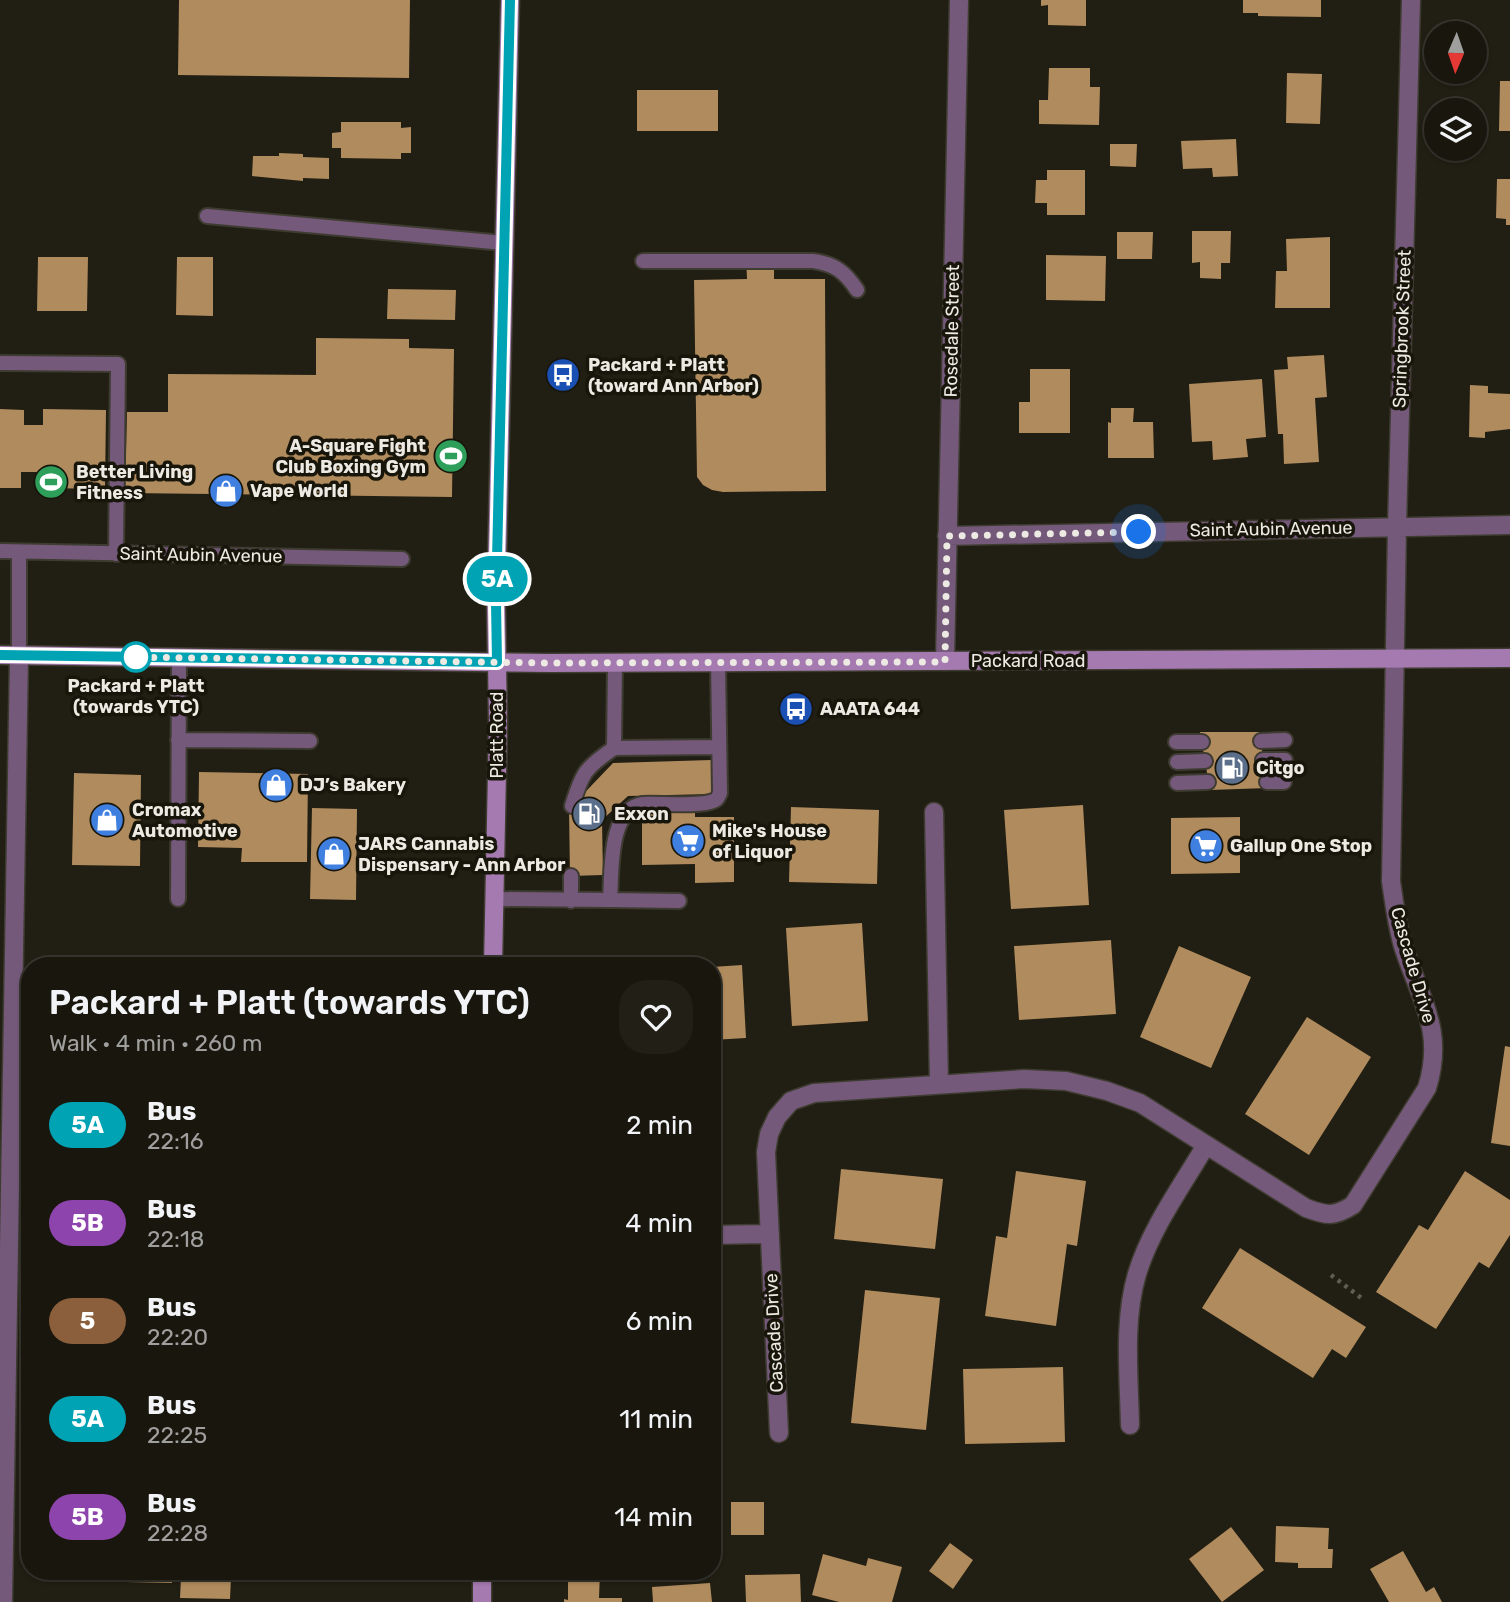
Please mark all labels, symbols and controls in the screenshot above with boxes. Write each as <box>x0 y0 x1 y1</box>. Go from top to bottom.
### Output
north arrow <box>1424 21 1488 84</box>
map controls <box>1424 21 1487 161</box>
button: layers <box>1424 98 1487 161</box>
street label: Springbrook Street <box>1388 249 1416 409</box>
street label: Rosedale Street <box>940 264 964 398</box>
place label: Packard + Platt (toward Ann Arbor) <box>588 354 759 397</box>
bus stop icon: Packard + Platt (toward Ann Arbor) <box>544 356 582 394</box>
place label: A-Square Fight Club Boxing Gym <box>275 435 426 478</box>
sports icon: A-Square Fight Club Boxing Gym <box>432 437 470 475</box>
place label: Better Living Fitness <box>76 461 193 504</box>
sports icon: Better Living Fitness <box>32 463 70 501</box>
shop icon: Vape World <box>207 472 245 510</box>
place label: Vape World <box>250 480 348 502</box>
your location <box>1121 514 1156 549</box>
street label: Saint Aubin Avenue <box>1189 517 1353 541</box>
street label: Saint Aubin Avenue <box>119 543 283 567</box>
line badge: 5A <box>466 556 528 602</box>
text: 5A <box>481 565 513 593</box>
marker: Packard + Platt (towards YTC) <box>121 642 151 672</box>
street label: Packard Road <box>971 650 1085 672</box>
place label: Packard + Platt (towards YTC) <box>68 675 204 718</box>
bus stop icon: AAATA 644 <box>777 690 815 728</box>
street label: Platt Road <box>486 692 508 778</box>
place label: AAATA 644 <box>820 698 920 720</box>
fuel station icon: Citgo <box>1213 749 1251 787</box>
place label: Citgo <box>1256 757 1305 779</box>
shop icon: DJ’s Bakery <box>257 766 295 804</box>
place label: DJ’s Bakery <box>300 774 406 796</box>
fuel station icon: Exxon <box>570 795 608 833</box>
place label: Cromax Automotive <box>132 799 238 842</box>
shop icon: Cromax Automotive <box>88 801 126 839</box>
place label: Exxon <box>614 803 669 825</box>
place label: Mike's House of Liquor <box>712 820 827 863</box>
supermarket icon: Mike's House of Liquor <box>669 822 707 860</box>
supermarket icon: Gallup One Stop <box>1187 827 1225 865</box>
place label: JARS Cannabis Dispensary - Ann Arbor <box>358 833 565 876</box>
shop icon: JARS Cannabis Dispensary - Ann Arbor <box>315 835 353 873</box>
place label: Gallup One Stop <box>1230 835 1372 857</box>
street label: Cascade Drive <box>1386 905 1440 1025</box>
button: heart <box>619 980 693 1054</box>
text: Packard + Platt (towards YTC) <box>49 983 530 1022</box>
text: Walk · 4 min · 260 m <box>49 1029 263 1057</box>
text: Bus <box>147 1096 196 1127</box>
text: 2 min <box>626 1110 693 1141</box>
text: 5A <box>71 1111 104 1139</box>
text: 22:16 <box>147 1127 204 1155</box>
text: Bus <box>147 1194 196 1225</box>
text: 4 min <box>625 1208 693 1239</box>
text: 5B <box>71 1209 104 1237</box>
text: 22:18 <box>147 1225 204 1253</box>
street label: Cascade Drive <box>760 1273 788 1393</box>
text: Bus <box>147 1292 196 1323</box>
text: 6 min <box>626 1306 693 1337</box>
text: 5 <box>80 1307 95 1335</box>
text: 22:20 <box>147 1323 208 1351</box>
text: Bus <box>147 1390 196 1421</box>
text: 11 min <box>619 1404 693 1435</box>
text: 5A <box>71 1405 104 1433</box>
text: 22:25 <box>147 1421 207 1449</box>
text: Bus <box>147 1488 196 1519</box>
text: 14 min <box>614 1502 693 1533</box>
text: 5B <box>71 1503 104 1531</box>
text: 22:28 <box>147 1519 208 1547</box>

